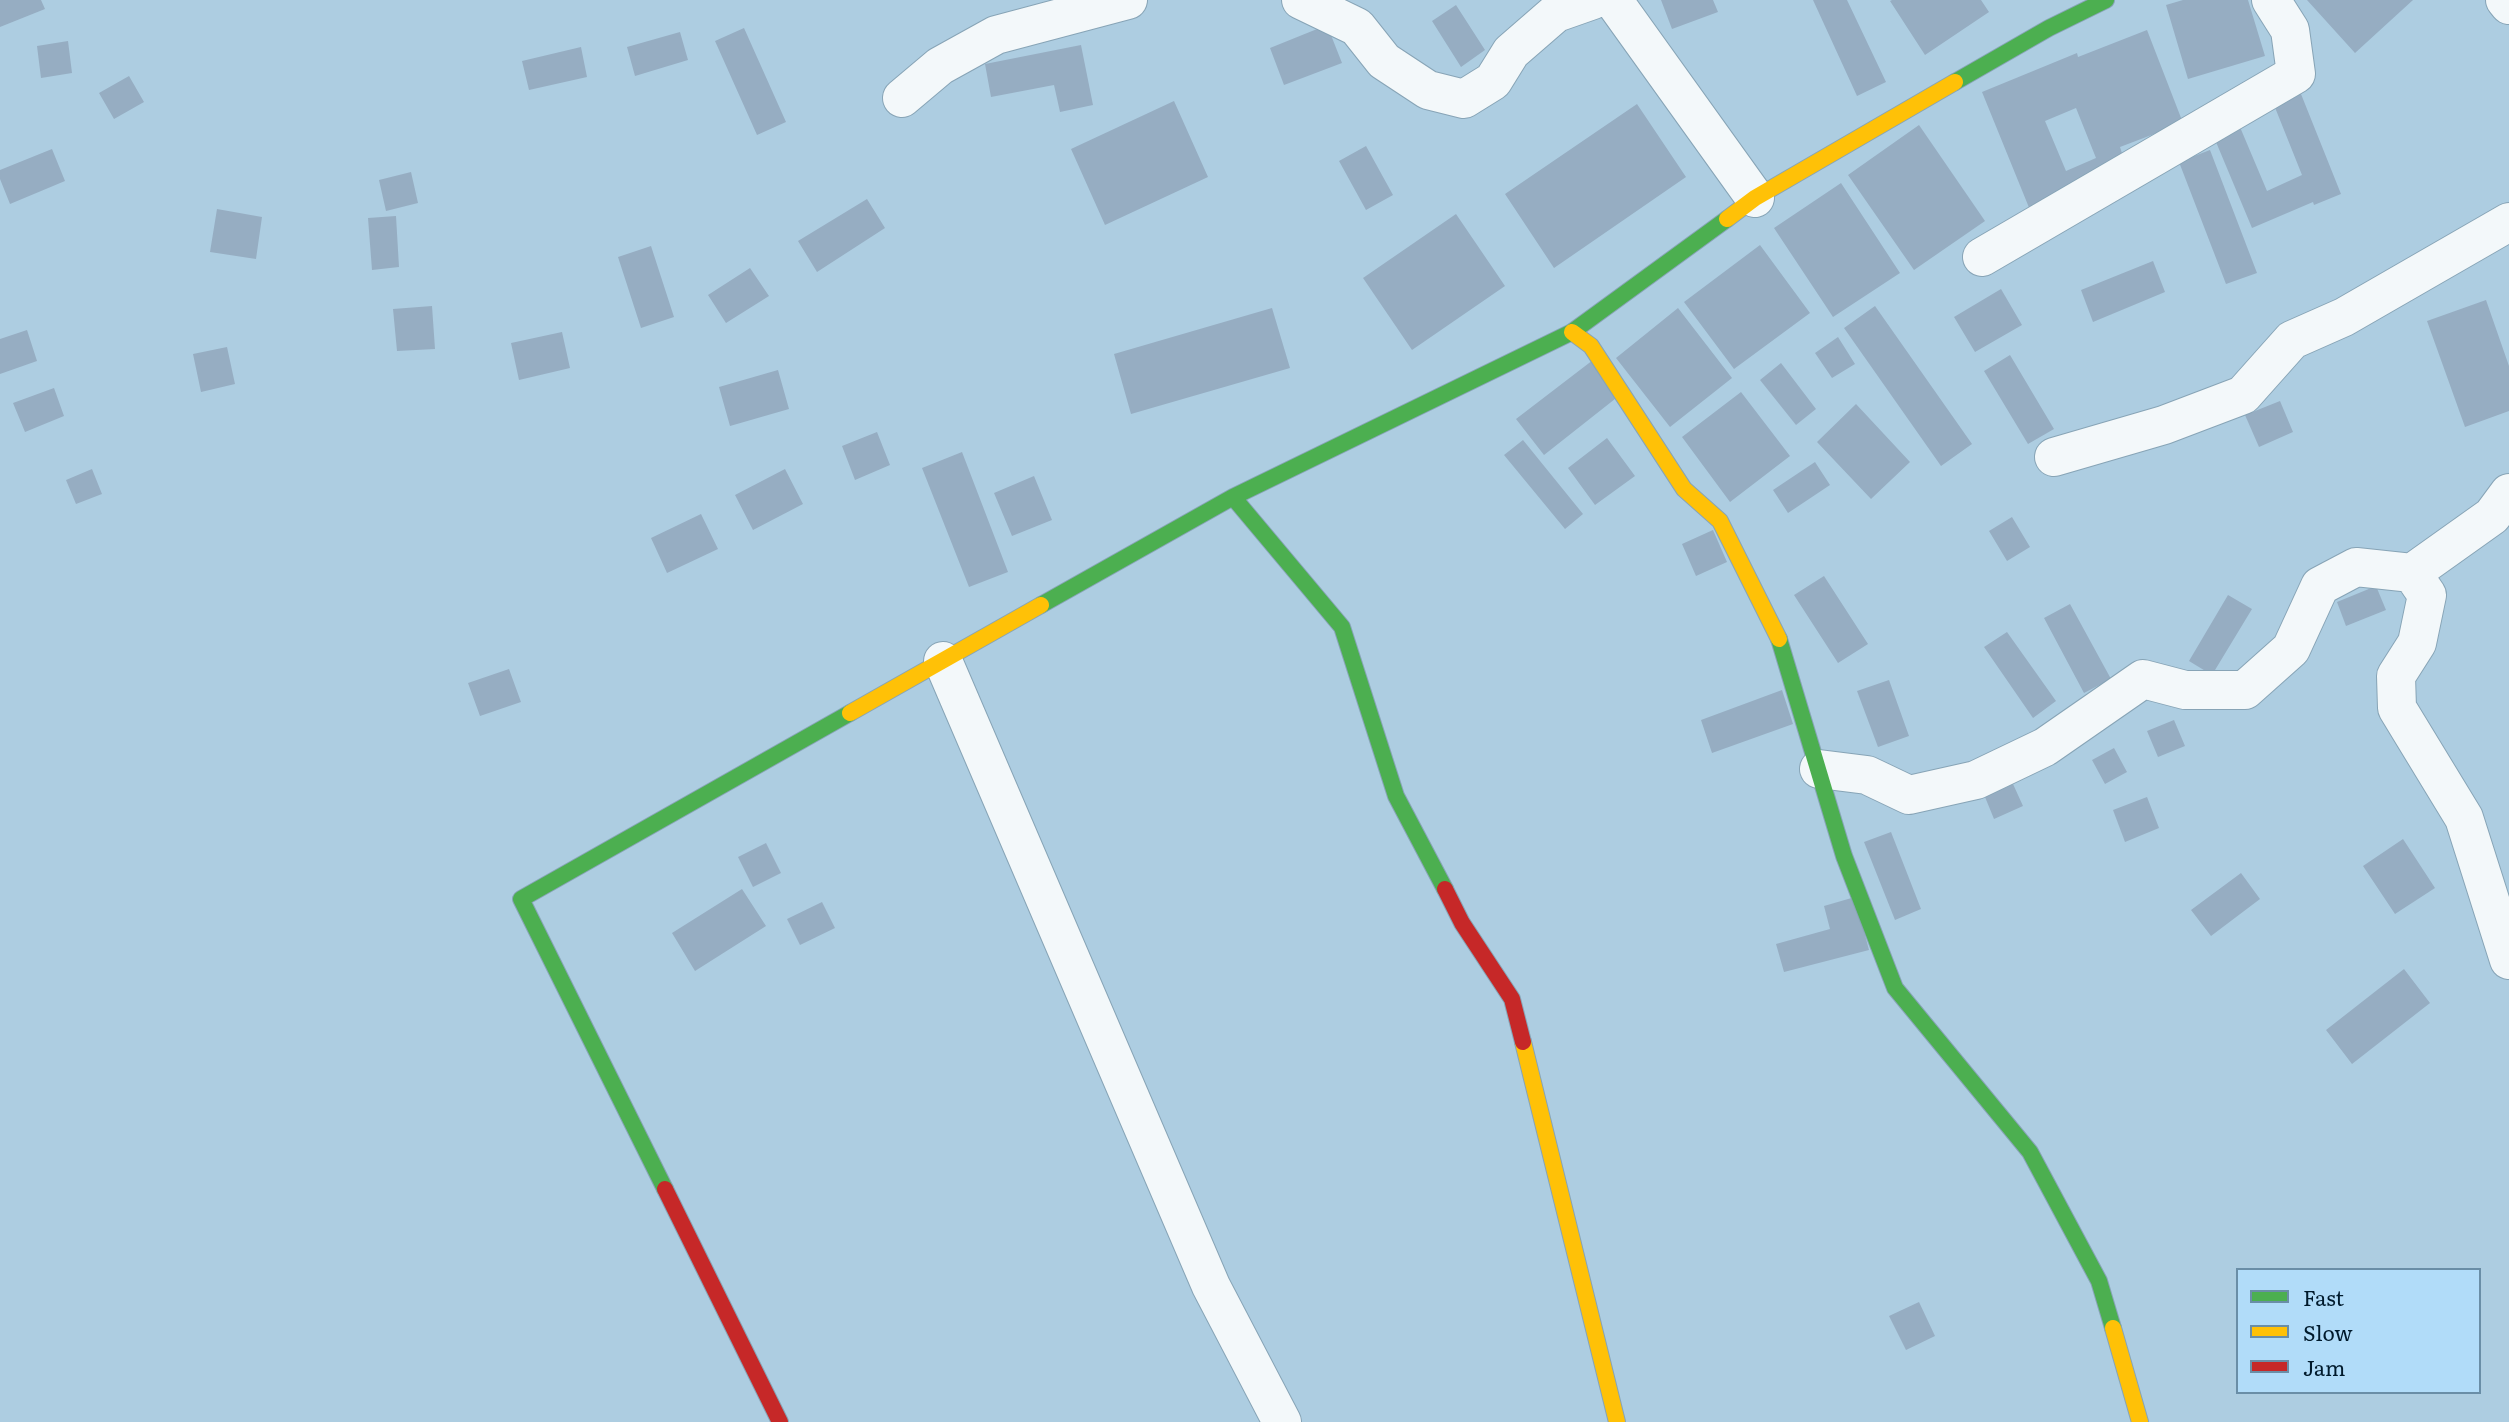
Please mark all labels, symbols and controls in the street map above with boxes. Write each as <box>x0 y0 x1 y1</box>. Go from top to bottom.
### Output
legend <box>2236 1268 2481 1394</box>
text: Fast <box>2303 1281 2344 1312</box>
text: Slow <box>2303 1316 2353 1347</box>
text: Jam <box>2303 1351 2345 1382</box>

